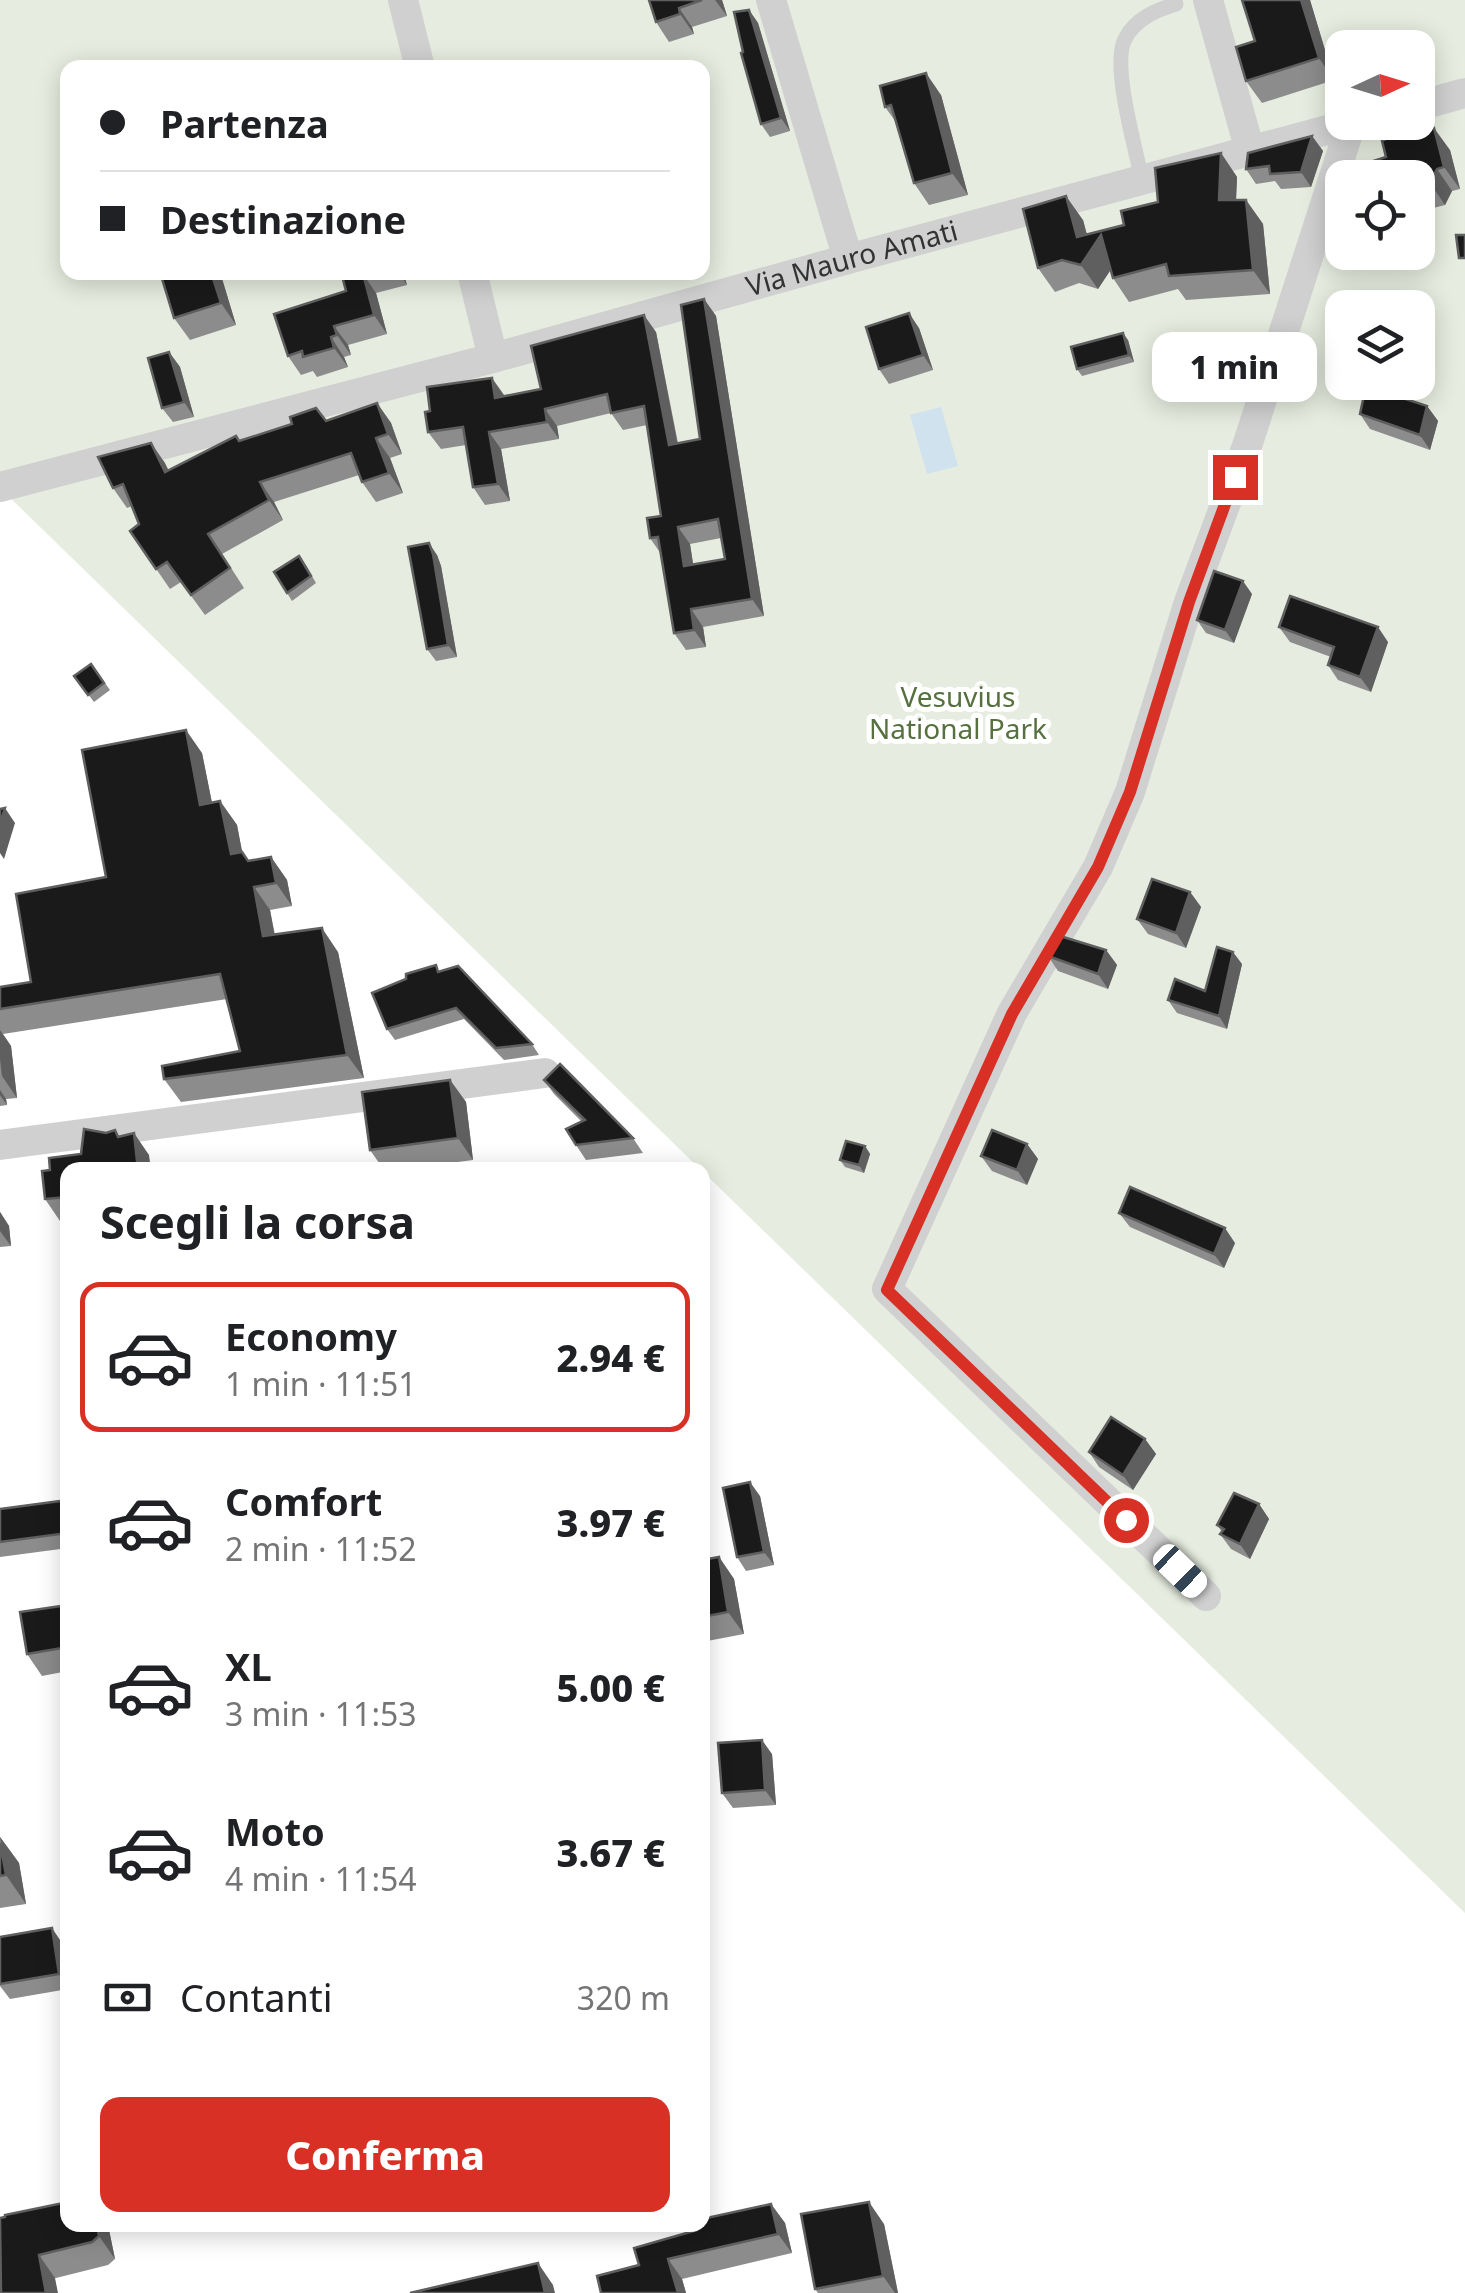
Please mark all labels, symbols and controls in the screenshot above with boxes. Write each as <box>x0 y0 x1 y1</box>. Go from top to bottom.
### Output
north arrow <box>1325 30 1435 140</box>
map controls <box>1325 30 1435 400</box>
text: Partenza <box>160 97 329 149</box>
button: locate <box>1325 160 1435 270</box>
text: Destinazione <box>160 193 406 245</box>
street label: Via Mauro Amati <box>741 210 962 305</box>
button: layers <box>1325 290 1435 400</box>
callout: 1 min <box>1152 332 1318 402</box>
text: 1 min <box>1190 345 1279 388</box>
route end <box>1213 455 1258 500</box>
park label: Vesuvius National Park <box>869 677 1047 747</box>
text: Scegli la corsa <box>100 1191 415 1252</box>
text: Economy <box>225 1310 397 1362</box>
icon: car <box>105 1312 195 1402</box>
text: 2.94 € <box>556 1331 665 1383</box>
text: 1 min · 11:51 <box>225 1362 417 1405</box>
text: Comfort <box>225 1475 382 1527</box>
icon: car <box>105 1477 195 1567</box>
text: 3.97 € <box>556 1496 665 1548</box>
route start <box>1104 1498 1149 1543</box>
text: 2 min · 11:52 <box>225 1527 417 1570</box>
car <box>1148 1539 1212 1603</box>
text: XL <box>225 1640 272 1692</box>
icon: car <box>105 1642 195 1732</box>
text: 5.00 € <box>556 1661 665 1713</box>
text: 3 min · 11:53 <box>225 1692 417 1735</box>
text: Moto <box>225 1805 325 1857</box>
icon: car <box>105 1807 195 1897</box>
text: 3.67 € <box>556 1826 665 1878</box>
text: 4 min · 11:54 <box>225 1857 417 1900</box>
icon: cash <box>100 1970 155 2025</box>
text: Contanti <box>180 1971 333 2023</box>
text: 320 m <box>577 1976 670 2019</box>
button: Conferma <box>100 2097 670 2212</box>

